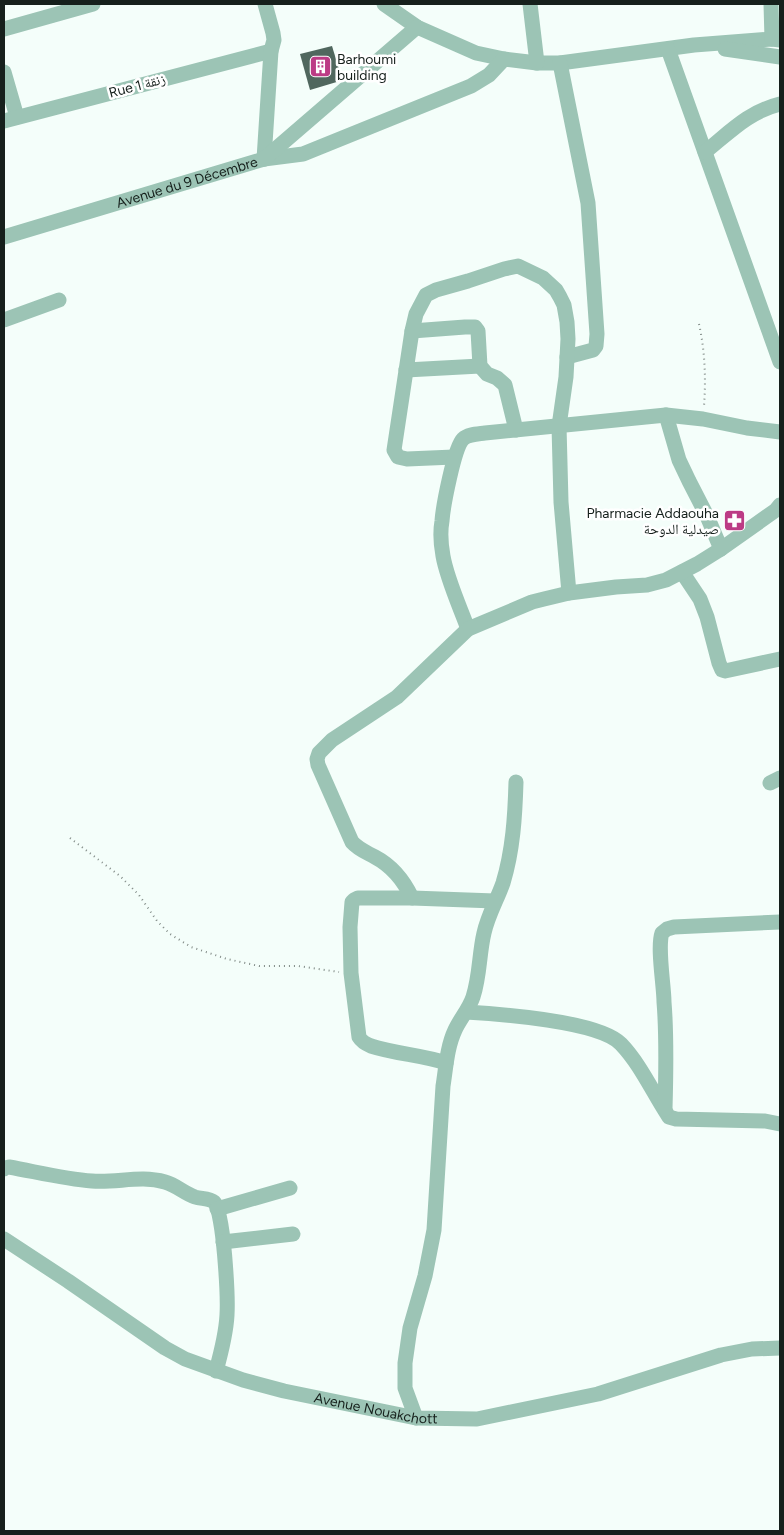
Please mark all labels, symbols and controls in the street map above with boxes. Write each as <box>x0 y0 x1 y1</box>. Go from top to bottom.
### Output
place label: Barhoumi building <box>337 51 396 84</box>
building icon: Barhoumi building <box>309 55 333 79</box>
street label: Rue 1 زنقة <box>107 70 167 102</box>
street label: Avenue du 9 Décembre <box>114 153 260 211</box>
place label: Pharmacie Addaouha صيدلية الدوحة <box>586 505 719 538</box>
pharmacy icon: Pharmacie Addaouha صيدلية الدوحة <box>723 509 747 533</box>
street label: Avenue Nouakchott <box>313 1389 438 1427</box>

